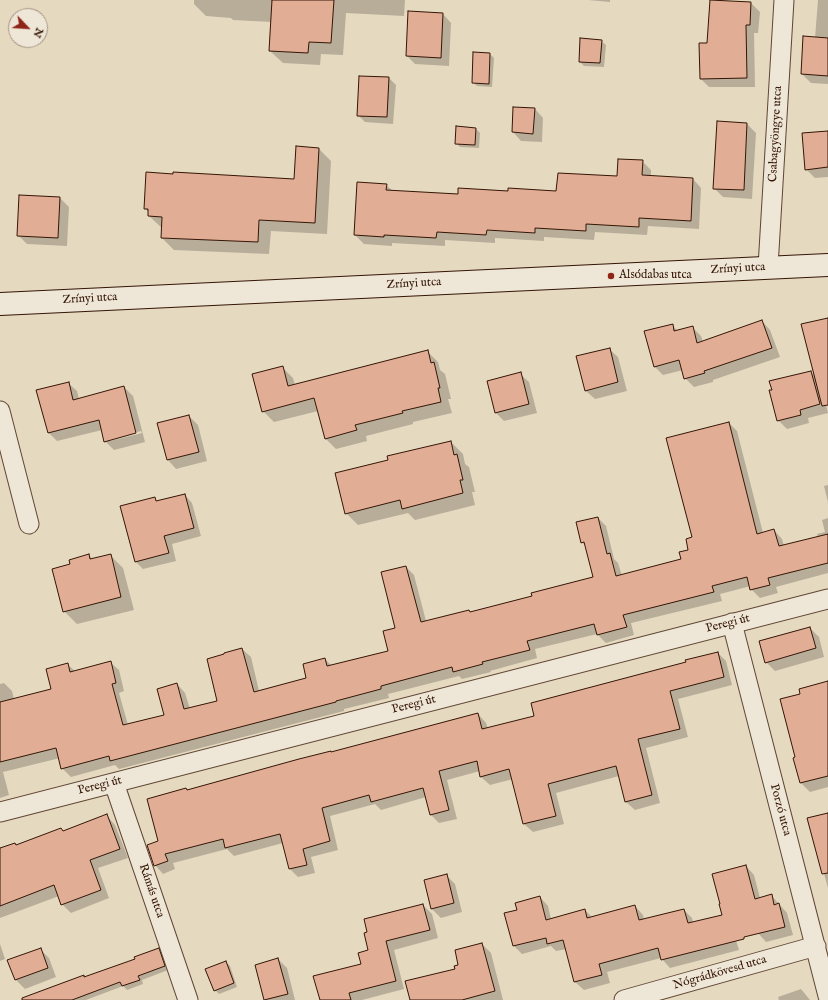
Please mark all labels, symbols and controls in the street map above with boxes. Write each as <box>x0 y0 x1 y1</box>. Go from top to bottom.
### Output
north arrow <box>8 8 48 48</box>
text: N <box>30 25 46 40</box>
street label: Csabagyöngye utca <box>766 85 786 183</box>
street label: Zrínyi utca <box>710 260 766 278</box>
place label: Alsódabas utca <box>619 269 692 283</box>
marker: Alsódabas utca <box>606 271 616 281</box>
street label: Zrínyi utca <box>386 275 442 293</box>
street label: Zrínyi utca <box>62 290 118 308</box>
street label: Peregi út <box>704 612 752 636</box>
street label: Peregi út <box>390 693 438 717</box>
street label: Peregi út <box>76 774 124 798</box>
street label: Porzó utca <box>766 783 794 837</box>
street label: Rámás utca <box>135 862 167 920</box>
street label: Nógrádkövesd utca <box>672 953 768 993</box>

